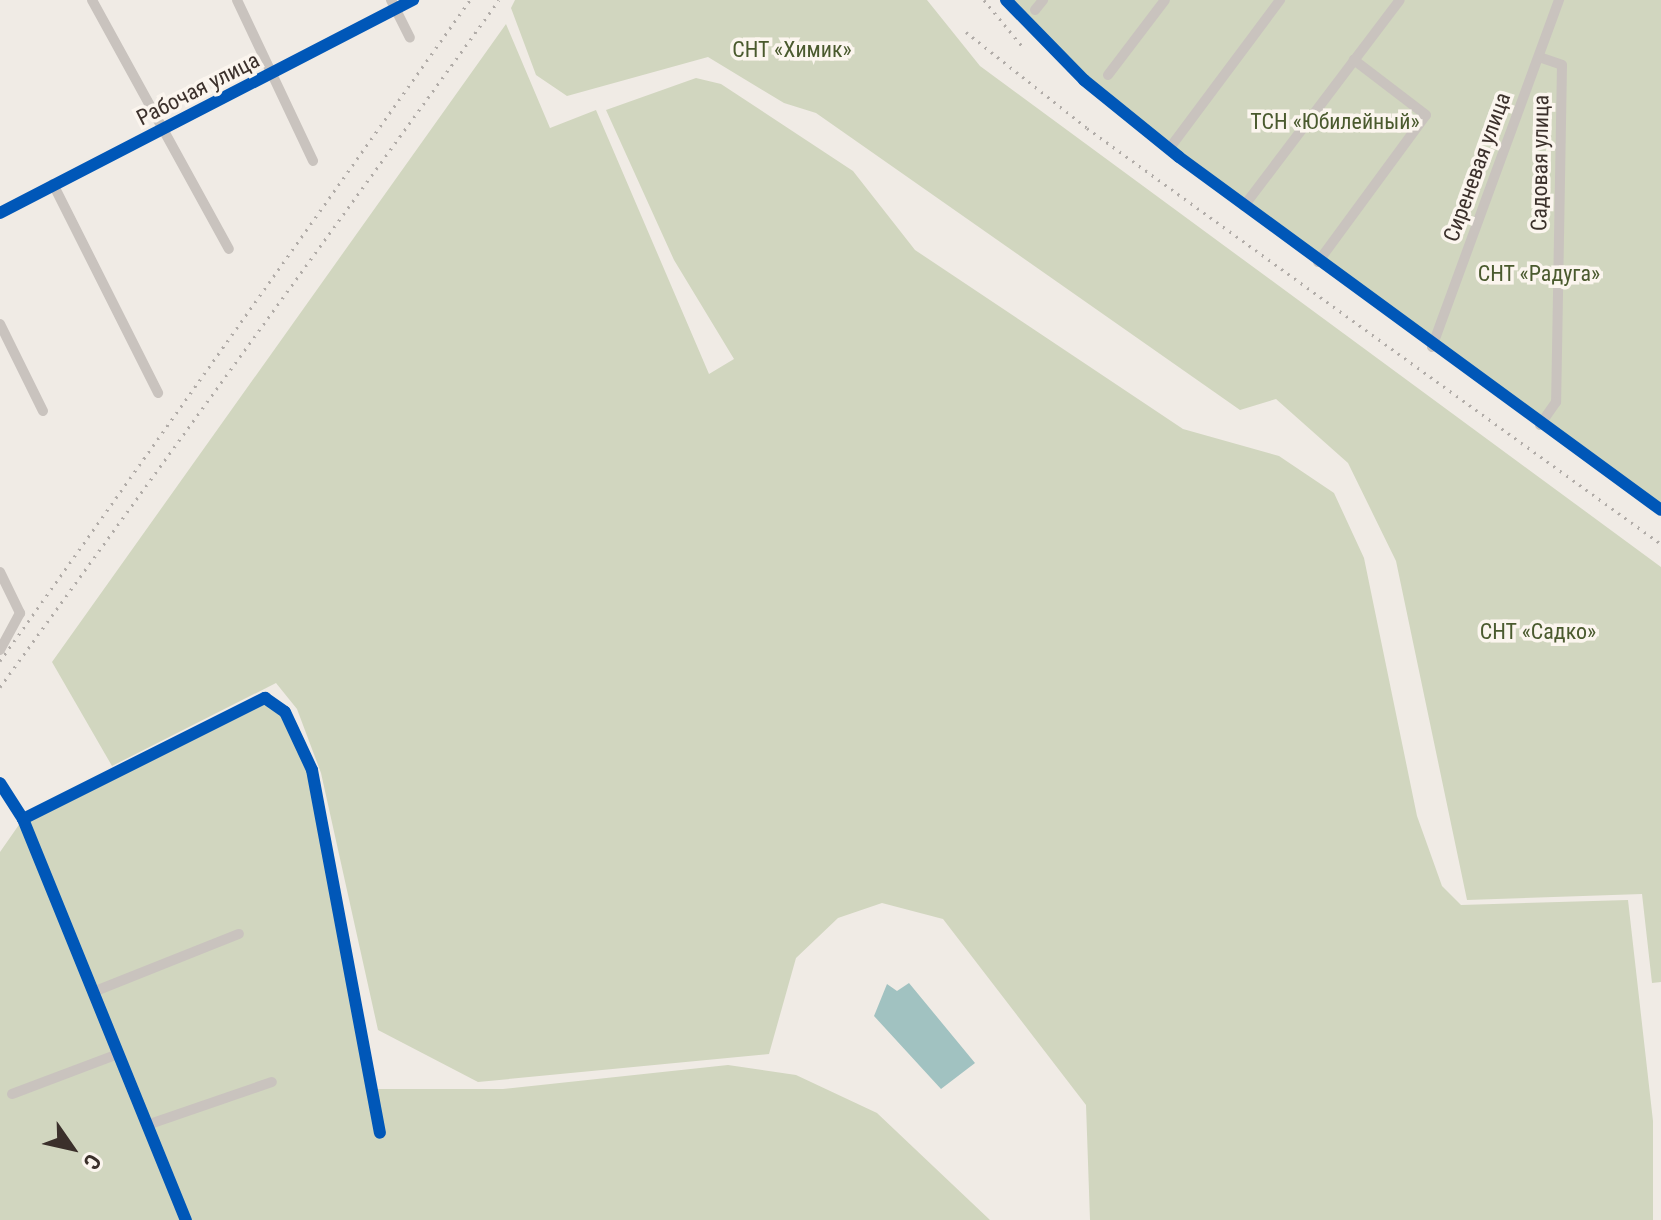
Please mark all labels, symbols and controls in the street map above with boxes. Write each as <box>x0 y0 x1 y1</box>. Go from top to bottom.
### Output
park label: СНТ «Химик» <box>732 37 852 63</box>
street label: Рабочая улица <box>132 47 264 131</box>
street label: Сиреневая улица <box>1438 89 1516 245</box>
street label: Садовая улица <box>1526 95 1554 231</box>
park label: ТСН «Юбилейный» <box>1250 109 1420 135</box>
park label: СНТ «Радуга» <box>1478 261 1600 287</box>
park label: СНТ «Садко» <box>1480 619 1596 645</box>
north arrow <box>32 1108 112 1188</box>
text: С <box>78 1150 106 1174</box>

